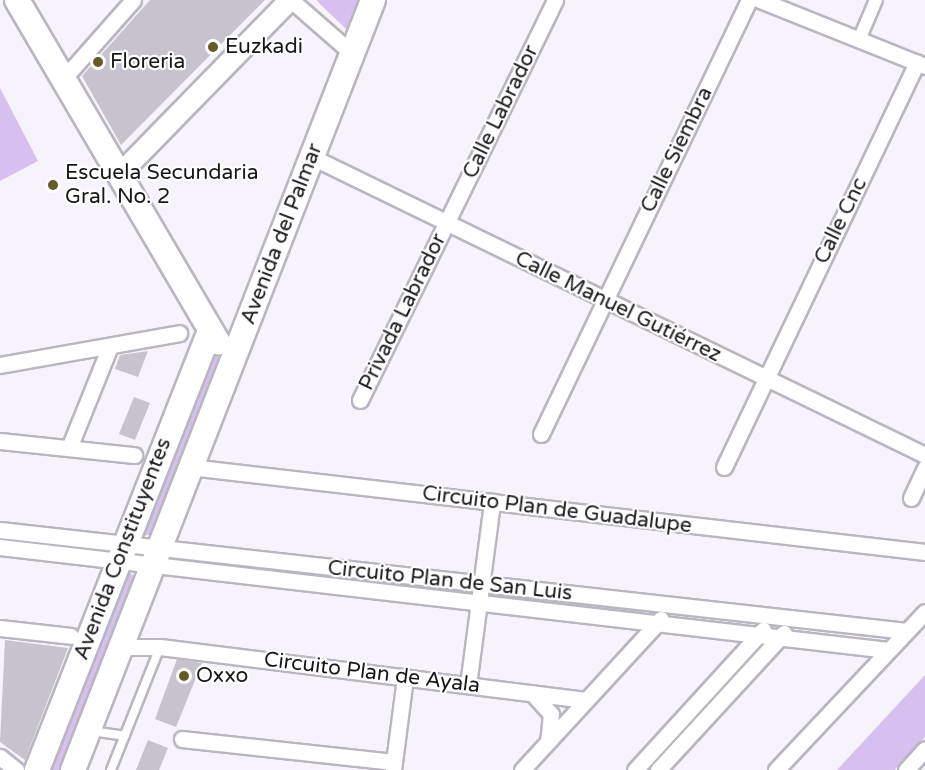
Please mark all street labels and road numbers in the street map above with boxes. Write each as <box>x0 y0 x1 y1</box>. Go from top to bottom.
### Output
street label: Calle Labrador <box>458 41 544 183</box>
street label: Calle Siembra <box>636 83 718 217</box>
street label: Avenida del Palmar <box>236 140 328 328</box>
street label: Calle Cnc <box>809 174 873 268</box>
street label: Privada Labrador <box>354 229 452 395</box>
street label: Calle Manuel Gutiérrez <box>511 246 725 368</box>
street label: Avenida Constituyentes <box>69 435 177 663</box>
street label: Circuito Plan de Guadalupe <box>421 481 693 539</box>
street label: Circuito Plan de San Luis <box>326 556 574 606</box>
street label: Circuito Plan de Ayala <box>262 647 482 699</box>

